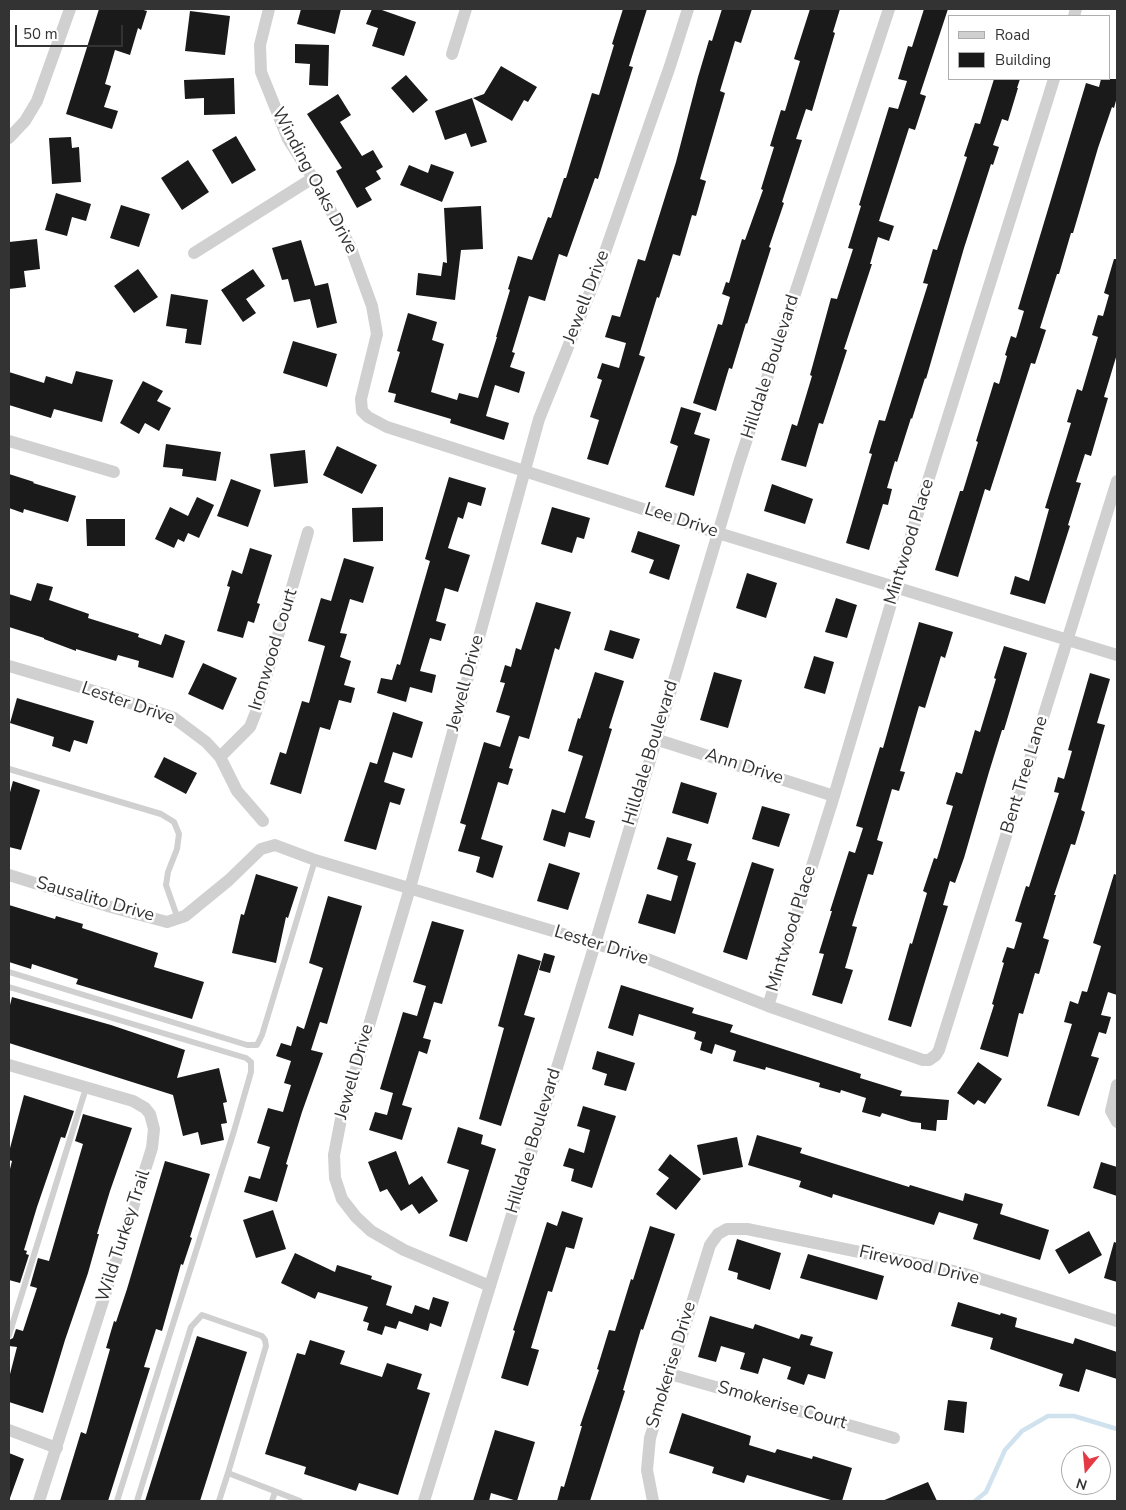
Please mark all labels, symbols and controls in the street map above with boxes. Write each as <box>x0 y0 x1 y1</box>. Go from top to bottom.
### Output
scale bar <box>18 15 125 47</box>
legend <box>948 15 1111 80</box>
text: 50 m <box>23 24 58 44</box>
text: Road <box>995 25 1030 45</box>
text: Building <box>995 50 1051 70</box>
street label: Winding Oaks Drive <box>266 104 362 258</box>
street label: Jewell Drive <box>559 247 615 347</box>
street label: Hilldale Boulevard <box>737 292 805 442</box>
street label: Mintwood Place <box>881 477 939 607</box>
street label: Lee Drive <box>641 499 721 543</box>
street label: Ironwood Court <box>245 587 303 713</box>
street label: Jewell Drive <box>443 633 489 733</box>
street label: Lester Drive <box>78 678 178 730</box>
street label: Hilldale Boulevard <box>619 678 683 828</box>
street label: Bent Tree Lane <box>997 714 1053 836</box>
street label: Ann Drive <box>702 744 786 790</box>
street label: Mintwood Place <box>763 864 821 994</box>
street label: Sausalito Drive <box>33 873 157 927</box>
street label: Lester Drive <box>551 921 651 971</box>
street label: Jewell Drive <box>331 1022 379 1122</box>
street label: Hilldale Boulevard <box>502 1066 566 1216</box>
street label: Wild Turkey Trail <box>92 1167 156 1305</box>
street label: Firewood Drive <box>857 1242 981 1290</box>
street label: Smokerise Drive <box>643 1299 701 1431</box>
street label: Smokerise Court <box>715 1377 849 1435</box>
north arrow <box>1061 1445 1111 1495</box>
text: N <box>1074 1473 1090 1494</box>

